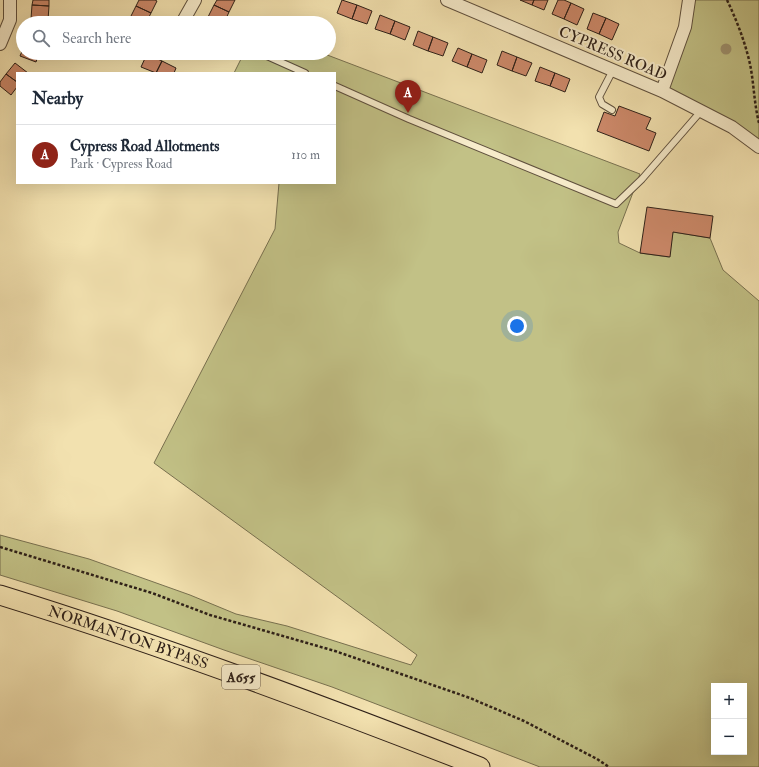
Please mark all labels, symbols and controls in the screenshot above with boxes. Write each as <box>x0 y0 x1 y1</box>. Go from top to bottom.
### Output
search box <box>16 16 336 60</box>
street label: CYPRESS ROAD <box>556 22 670 85</box>
icon: search <box>30 27 52 49</box>
text: Search here <box>62 29 131 48</box>
pin: A <box>395 80 421 113</box>
text: Nearby <box>32 88 83 109</box>
text: Cypress Road Allotments <box>70 137 220 156</box>
text: A <box>41 147 49 163</box>
text: 110 m <box>291 147 320 163</box>
text: Park · Cypress Road <box>70 156 172 172</box>
your location <box>507 316 527 336</box>
street label: NORMANTON BYPASS <box>46 602 211 674</box>
road number: A655 <box>222 665 260 689</box>
map controls <box>711 683 747 755</box>
button: + <box>711 683 747 719</box>
button: − <box>711 719 747 755</box>

